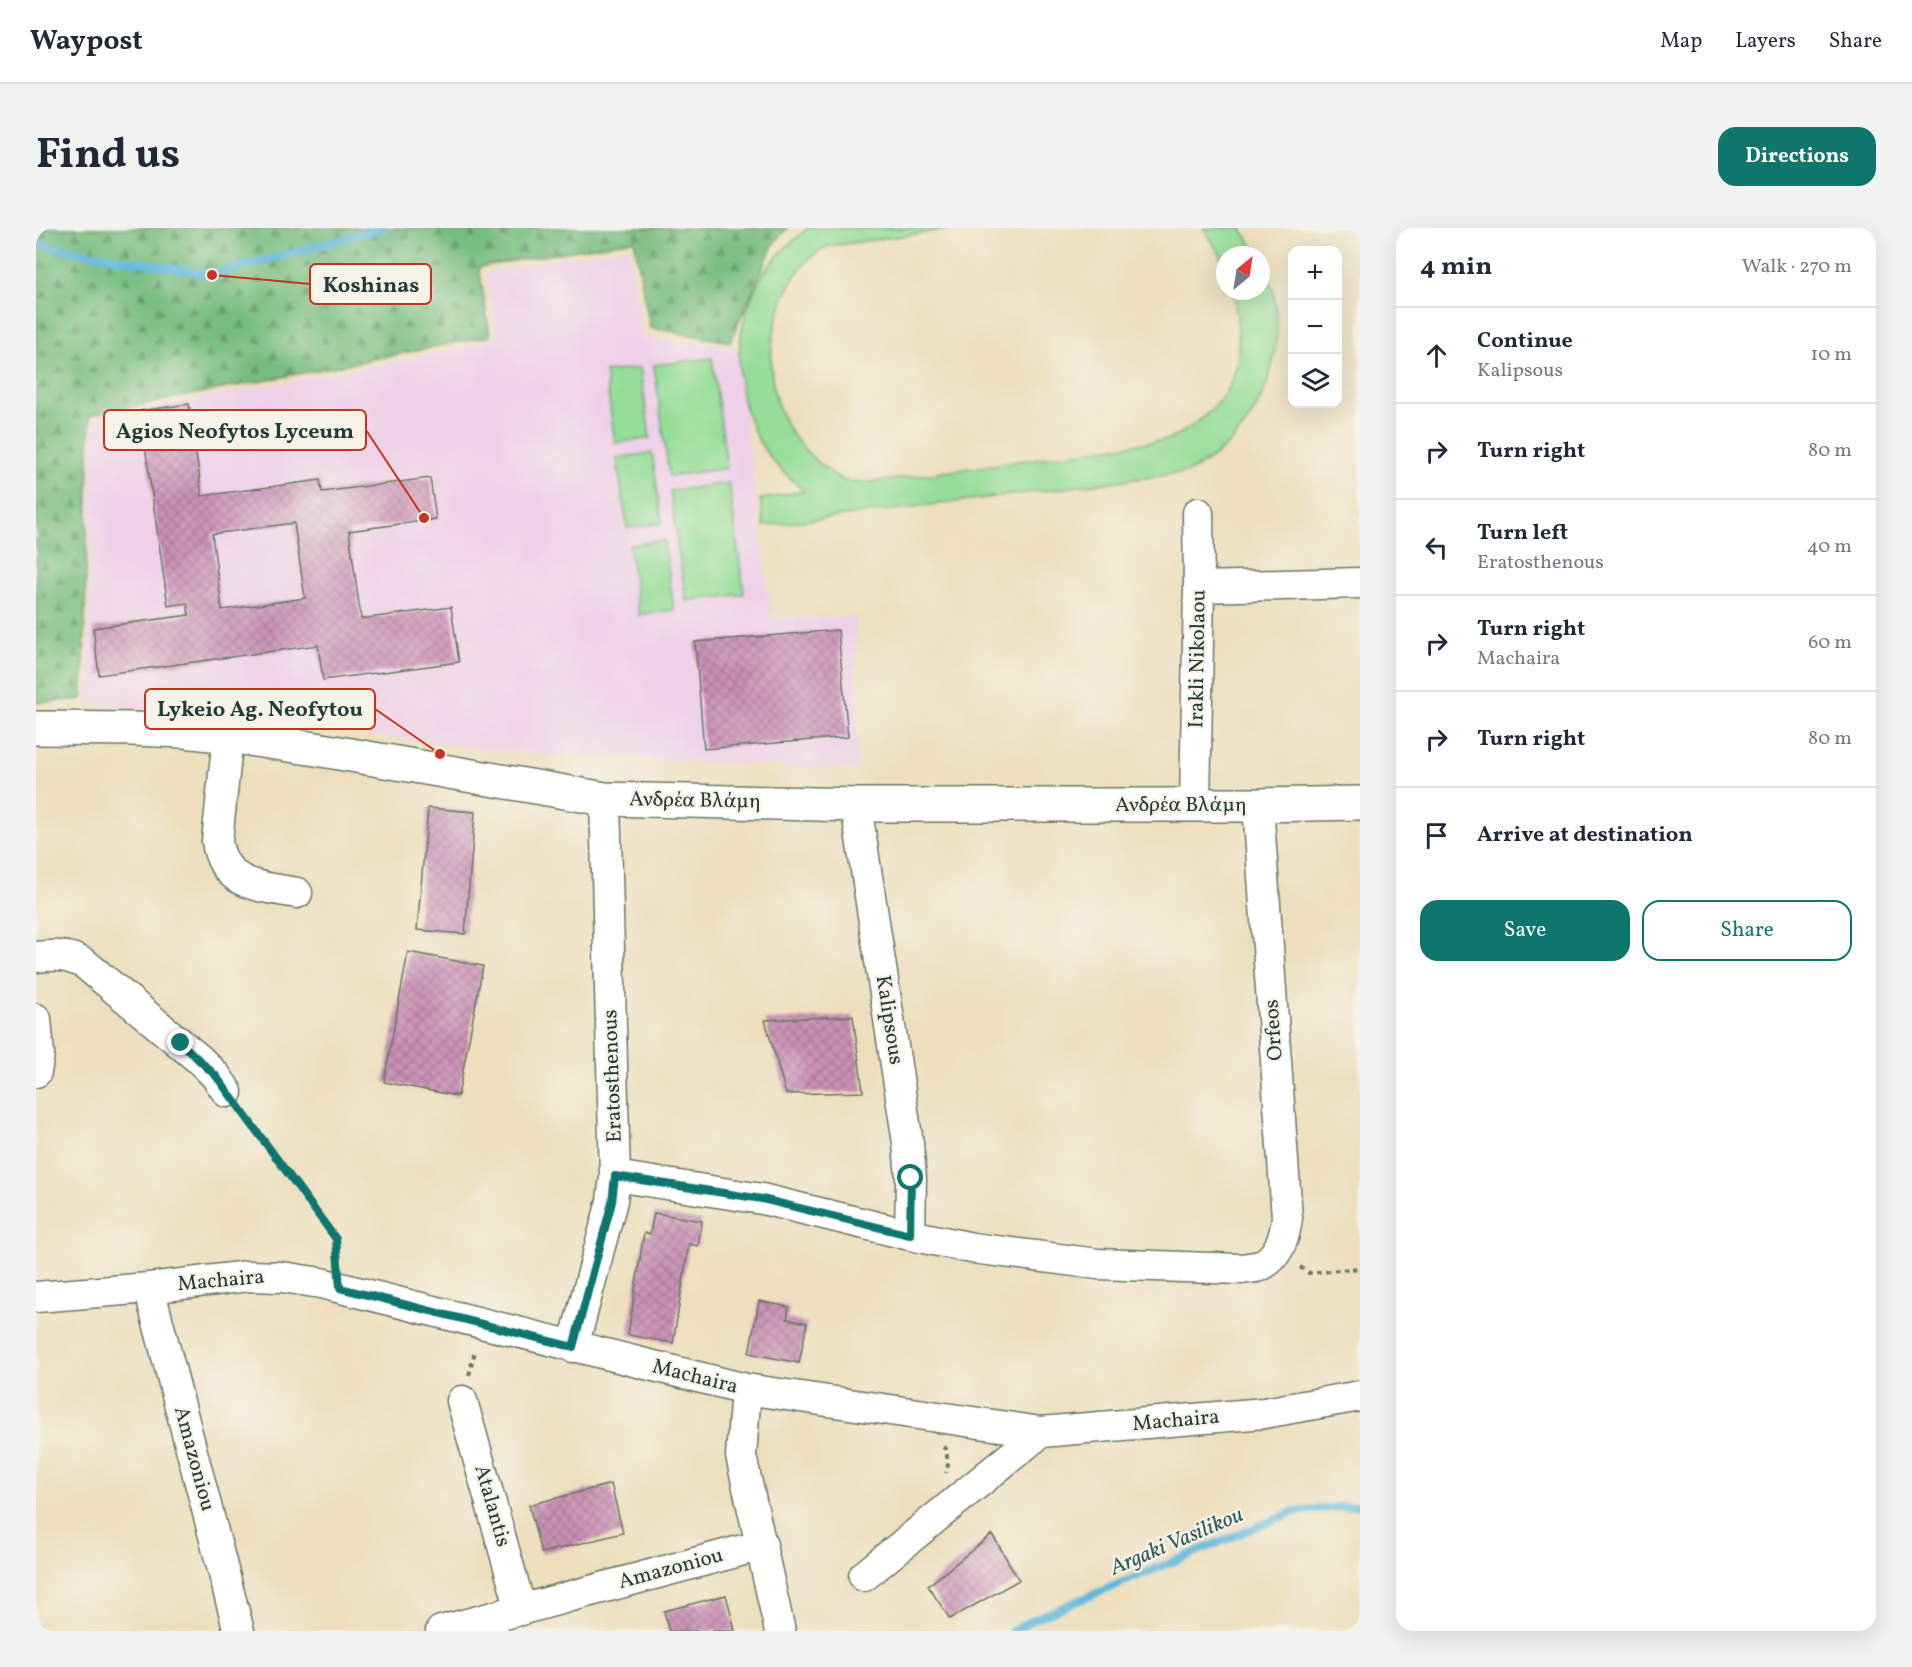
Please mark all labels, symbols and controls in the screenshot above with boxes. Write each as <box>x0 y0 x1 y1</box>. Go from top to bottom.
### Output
text: Waypost <box>30 22 143 61</box>
text: Map <box>1660 27 1702 56</box>
text: Layers <box>1735 27 1796 56</box>
text: Share <box>1829 27 1882 56</box>
text: Find us <box>36 127 180 186</box>
button: Directions <box>1718 127 1876 186</box>
north arrow <box>1216 246 1270 300</box>
map controls <box>1288 246 1342 408</box>
button: + <box>1288 246 1342 300</box>
text: 4 min <box>1420 249 1492 285</box>
text: Walk · 270 m <box>1742 253 1852 281</box>
callout: Koshinas <box>310 264 431 304</box>
text: Koshinas <box>323 271 419 302</box>
button: − <box>1288 300 1342 354</box>
text: Continue <box>1477 326 1573 357</box>
icon: ahead <box>1420 339 1453 372</box>
text: 10 m <box>1811 341 1852 369</box>
button: layers <box>1288 354 1342 408</box>
text: Kalipsous <box>1477 357 1563 385</box>
callout: Agios Neofytos Lyceum <box>104 410 366 450</box>
text: Agios Neofytos Lyceum <box>116 417 354 448</box>
icon: right <box>1420 435 1453 468</box>
text: Turn right <box>1477 436 1585 467</box>
text: 80 m <box>1808 437 1852 465</box>
text: Turn left <box>1477 518 1568 549</box>
icon: left <box>1420 531 1453 564</box>
text: 40 m <box>1807 533 1852 561</box>
text: Eratosthenous <box>1477 549 1604 577</box>
street label: Irakli Nikolaou <box>1182 589 1214 729</box>
text: Turn right <box>1477 614 1585 645</box>
icon: right <box>1420 627 1453 660</box>
text: 60 m <box>1808 629 1852 657</box>
text: Machaira <box>1477 645 1560 673</box>
callout: Lykeio Ag. Neofytou <box>145 689 375 729</box>
text: Lykeio Ag. Neofytou <box>157 695 363 726</box>
icon: right <box>1420 723 1453 756</box>
text: Turn right <box>1477 724 1585 755</box>
text: 80 m <box>1808 725 1852 753</box>
street label: Ανδρέα Βλάμη <box>629 785 761 817</box>
street label: Ανδρέα Βλάμη <box>1115 791 1247 820</box>
icon: arrive <box>1420 819 1453 852</box>
text: Arrive at destination <box>1477 820 1693 851</box>
button: Save <box>1420 900 1630 961</box>
button: Share <box>1642 900 1852 961</box>
street label: Kalipsous <box>868 973 910 1067</box>
street label: Orfeos <box>1257 998 1291 1062</box>
street label: Eratosthenous <box>596 1009 630 1143</box>
route end <box>167 1029 193 1055</box>
route start <box>897 1164 923 1190</box>
street label: Machaira <box>176 1263 266 1299</box>
street label: Machaira <box>649 1352 741 1402</box>
street label: Amazoniou <box>166 1403 222 1515</box>
street label: Machaira <box>1131 1403 1221 1439</box>
street label: Atalantis <box>466 1462 518 1550</box>
water label: Argaki Vasilikou <box>1105 1500 1249 1584</box>
street label: Amazoniou <box>615 1541 727 1597</box>

